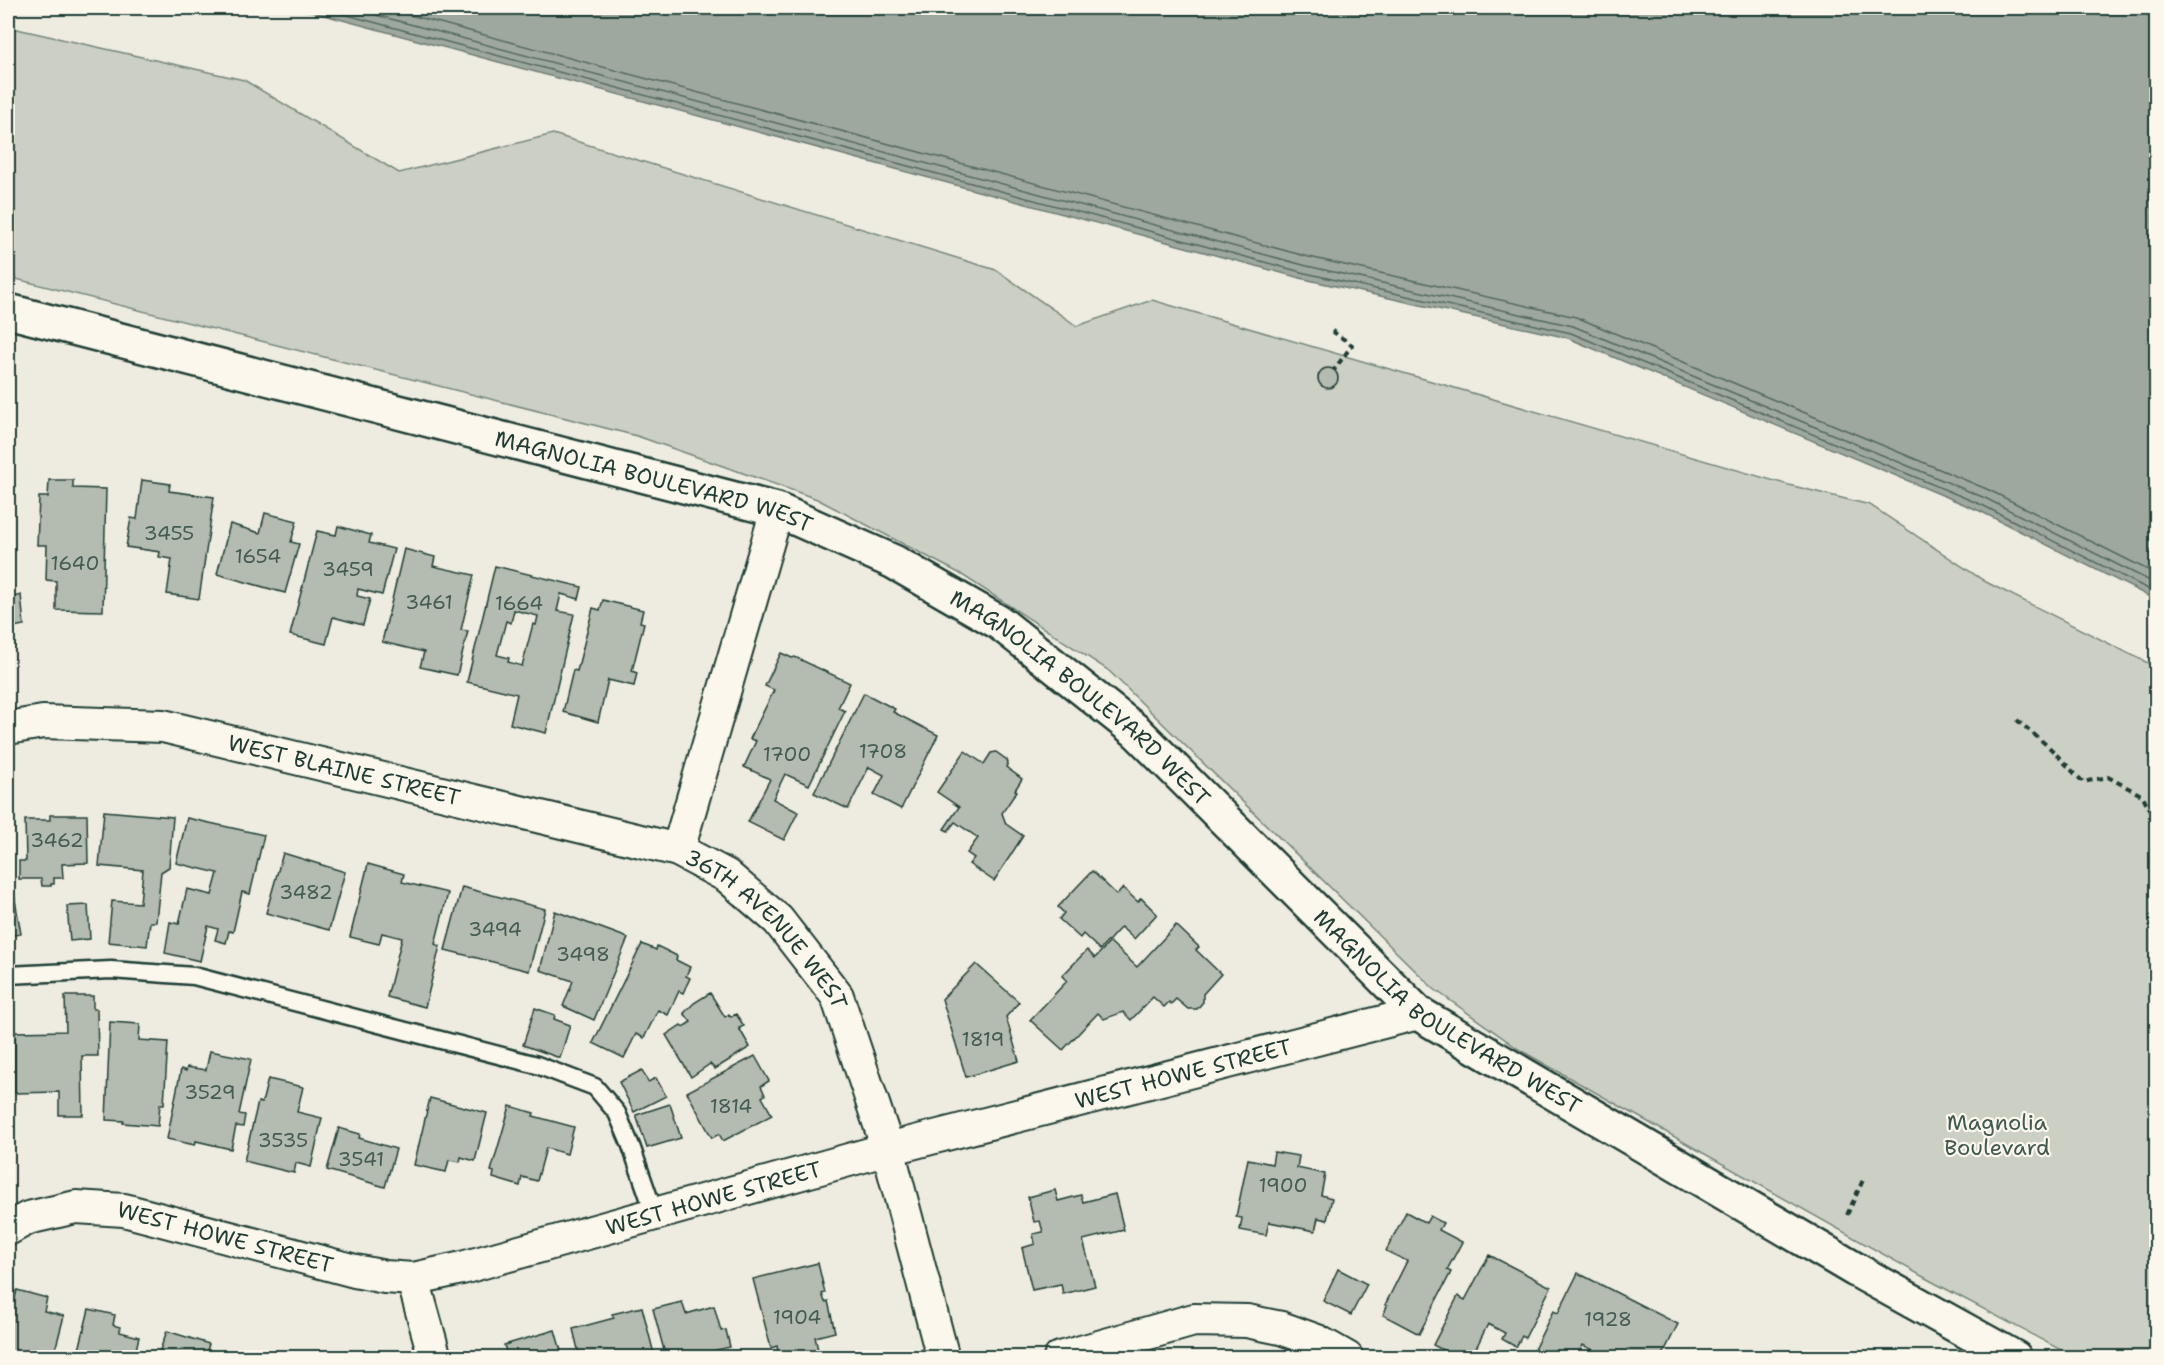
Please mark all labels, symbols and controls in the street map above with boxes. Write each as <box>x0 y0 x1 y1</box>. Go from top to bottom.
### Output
street label: MAGNOLIA BOULEVARD WEST <box>492 423 818 539</box>
house number: 3455 <box>144 520 194 546</box>
house number: 1654 <box>235 543 281 569</box>
house number: 1640 <box>51 550 99 576</box>
house number: 3459 <box>322 556 374 582</box>
street label: MAGNOLIA BOULEVARD WEST <box>945 583 1217 812</box>
house number: 3461 <box>405 589 453 615</box>
house number: 1664 <box>495 590 543 616</box>
street label: WEST BLAINE STREET <box>225 728 464 812</box>
house number: 1708 <box>859 738 907 764</box>
house number: 1700 <box>763 741 811 767</box>
house number: 3462 <box>30 827 84 853</box>
street label: 36TH AVENUE WEST <box>680 842 855 1012</box>
house number: 3482 <box>279 879 333 905</box>
street label: MAGNOLIA BOULEVARD WEST <box>1308 903 1587 1120</box>
house number: 3494 <box>468 916 522 942</box>
house number: 3498 <box>556 941 610 967</box>
house number: 1819 <box>962 1026 1004 1052</box>
street label: WEST HOWE STREET <box>1072 1031 1295 1115</box>
house number: 3529 <box>184 1079 236 1105</box>
house number: 1814 <box>710 1093 752 1119</box>
park label: Magnolia Boulevard <box>1944 1108 2050 1162</box>
house number: 3535 <box>258 1127 308 1153</box>
house number: 3541 <box>338 1146 384 1172</box>
street label: WEST HOWE STREET <box>602 1154 825 1242</box>
house number: 1900 <box>1258 1172 1308 1198</box>
street label: WEST HOWE STREET <box>114 1194 337 1279</box>
house number: 1904 <box>773 1304 821 1330</box>
house number: 1928 <box>1584 1306 1632 1332</box>

